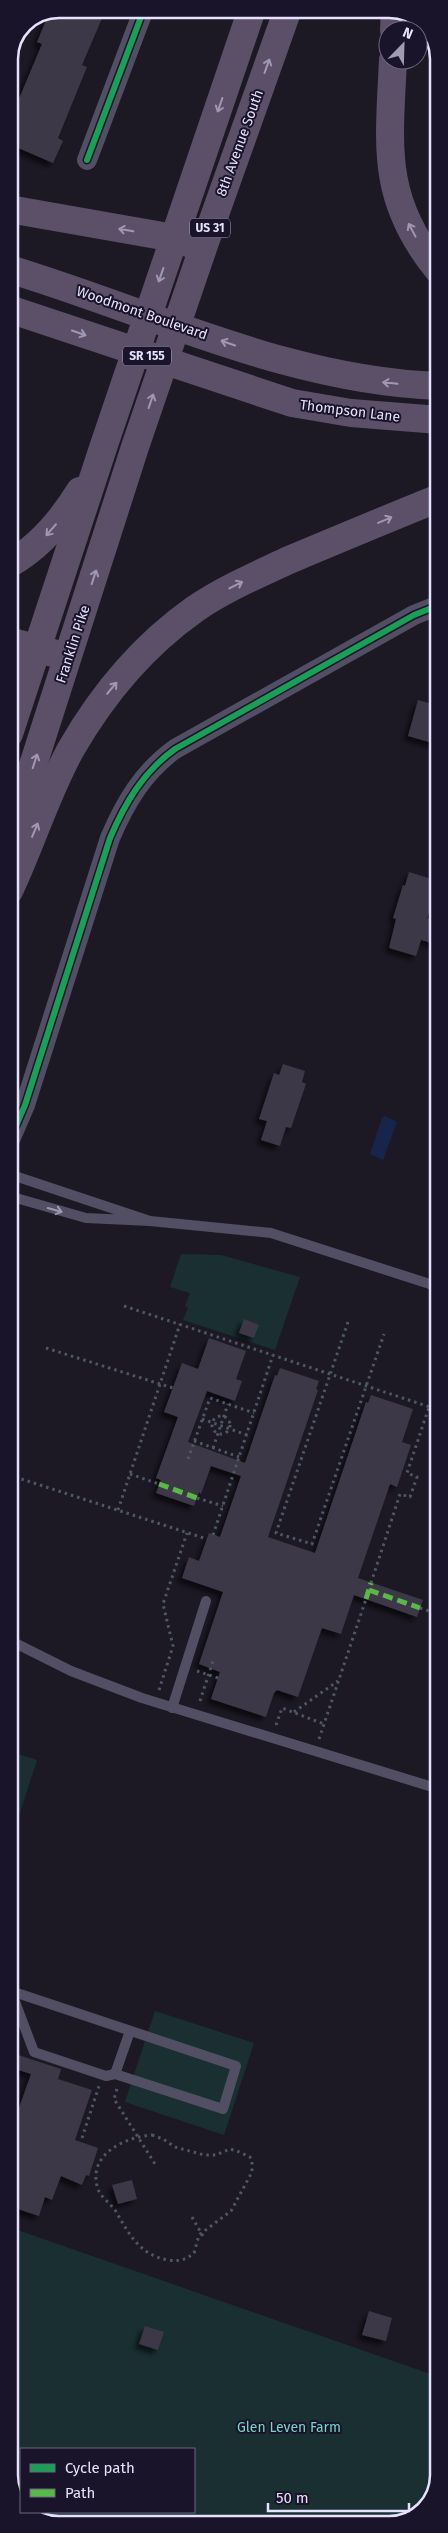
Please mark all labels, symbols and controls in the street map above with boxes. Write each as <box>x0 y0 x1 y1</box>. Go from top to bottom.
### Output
north arrow <box>378 20 428 70</box>
text: N <box>400 24 415 43</box>
one-way arrow <box>263 58 273 74</box>
street label: 8th Avenue South <box>213 87 267 199</box>
one-way arrow <box>214 96 224 112</box>
road number: US 31 <box>190 218 230 238</box>
one-way arrow <box>407 223 416 238</box>
one-way arrow <box>118 224 134 234</box>
one-way arrow <box>156 267 165 282</box>
street label: Woodmont Boulevard <box>74 283 210 343</box>
one-way arrow <box>70 329 86 338</box>
one-way arrow <box>221 337 237 347</box>
road number: SR 155 <box>123 346 171 366</box>
one-way arrow <box>383 378 399 388</box>
one-way arrow <box>147 394 156 410</box>
street label: Thompson Lane <box>299 396 401 426</box>
one-way arrow <box>377 515 392 524</box>
one-way arrow <box>45 524 56 537</box>
one-way arrow <box>90 570 100 586</box>
one-way arrow <box>228 580 243 589</box>
street label: Franklin Pike <box>52 603 94 685</box>
one-way arrow <box>107 682 118 695</box>
one-way arrow <box>31 753 40 769</box>
one-way arrow <box>30 823 40 838</box>
one-way arrow <box>47 1206 63 1216</box>
park label: Glen Leven Farm <box>237 2419 341 2436</box>
legend <box>20 2448 195 2513</box>
text: Cycle path <box>65 2459 135 2477</box>
scale bar <box>268 2480 409 2512</box>
text: Path <box>65 2484 95 2502</box>
text: 50 m <box>276 2489 309 2507</box>

